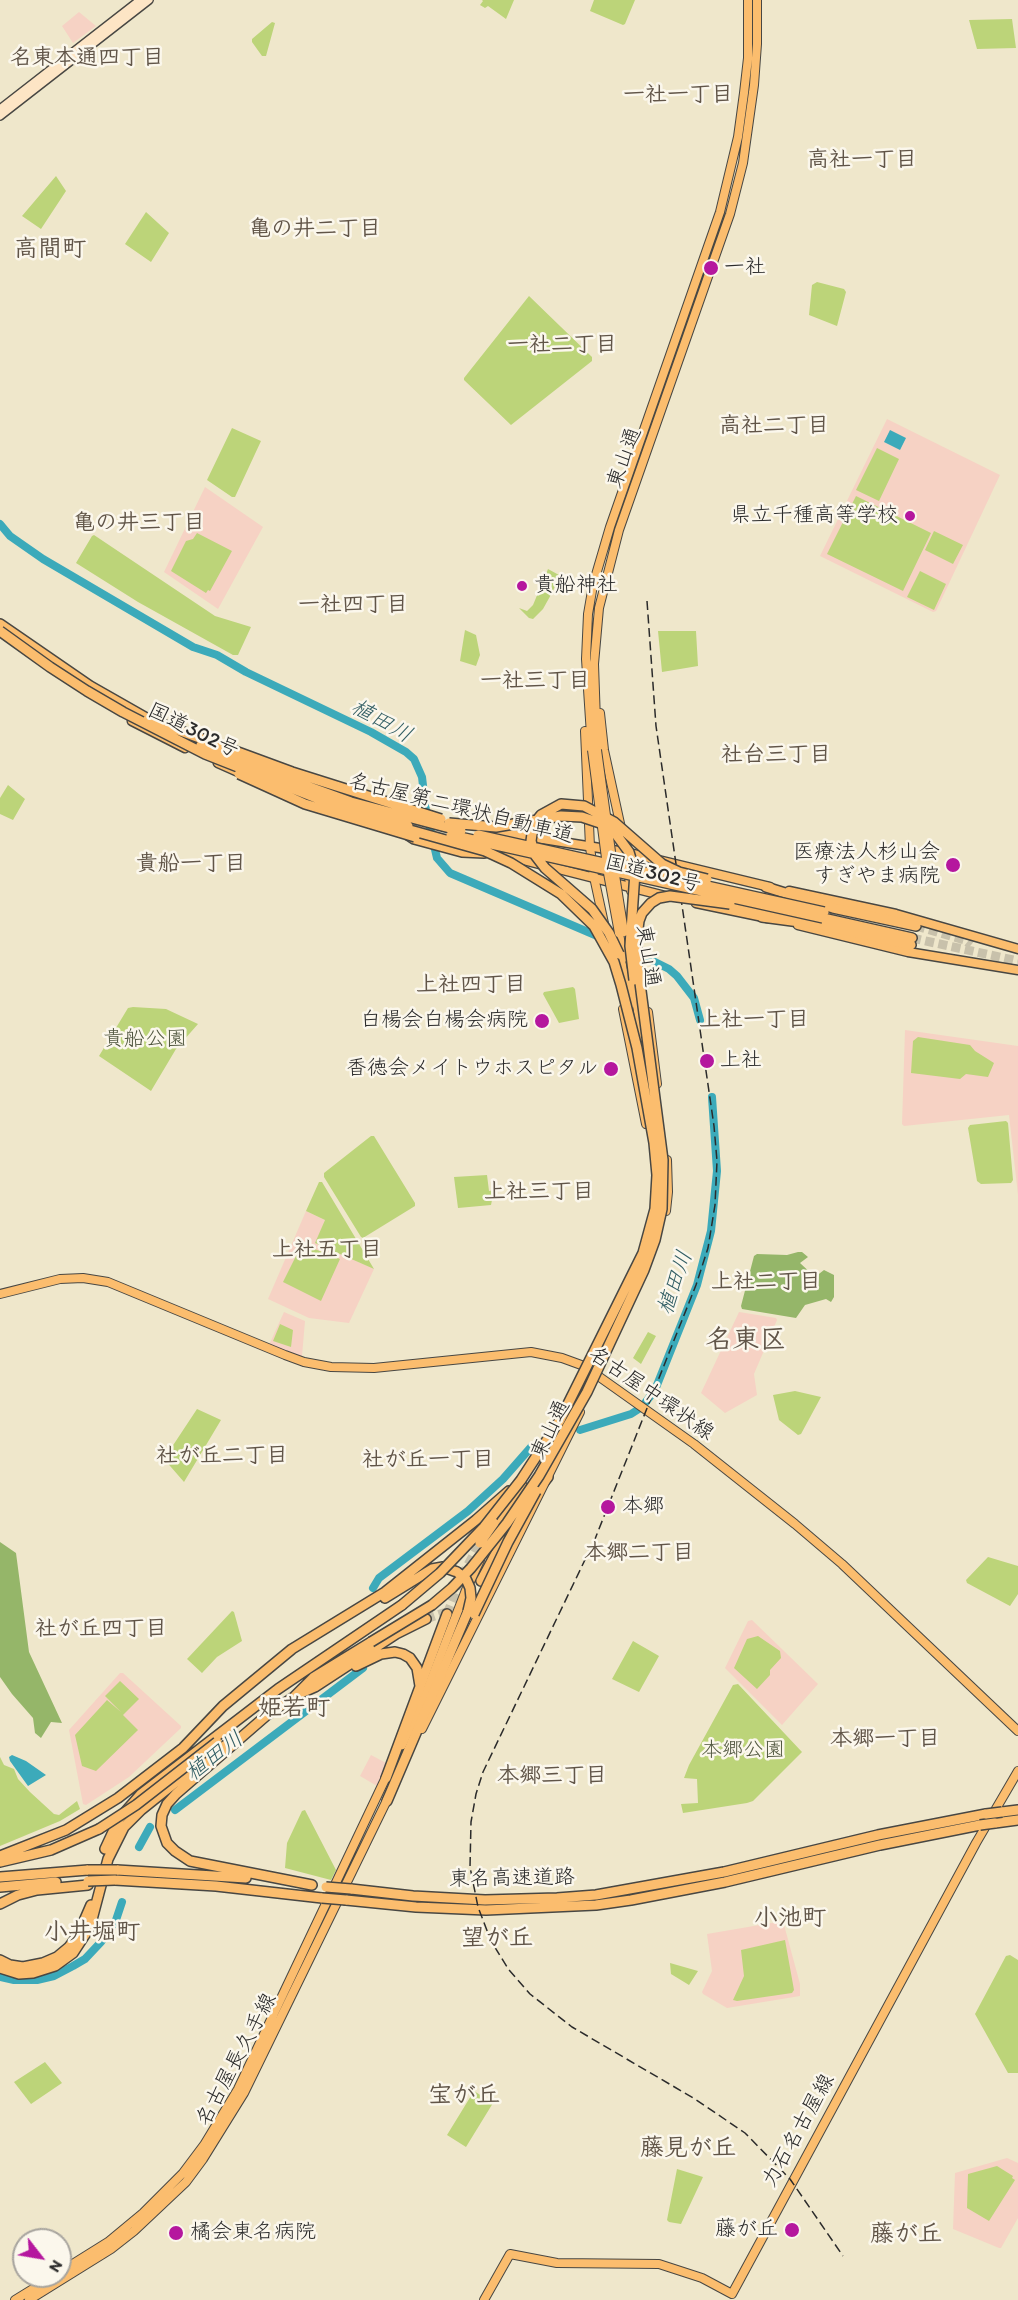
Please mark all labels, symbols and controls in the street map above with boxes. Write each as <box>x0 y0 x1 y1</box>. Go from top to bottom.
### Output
district label: 名東本通四丁目 <box>10 45 164 71</box>
district label: 一社一丁目 <box>623 82 733 108</box>
district label: 高社一丁目 <box>807 147 917 173</box>
district label: 亀の井二丁目 <box>249 216 381 242</box>
district label: 高間町 <box>14 236 86 264</box>
place label: 一社 <box>724 255 766 281</box>
marker: 一社 <box>702 259 720 277</box>
district label: 一社二丁目 <box>507 332 617 358</box>
district label: 高社二丁目 <box>719 413 829 439</box>
street label: 東山通 <box>602 424 648 492</box>
place label: 県立千種高等学校 <box>730 503 898 529</box>
marker: 県立千種高等学校 <box>903 509 917 523</box>
district label: 亀の井三丁目 <box>73 510 205 536</box>
place label: 貴船神社 <box>534 573 618 599</box>
marker: 貴船神社 <box>515 579 529 593</box>
district label: 一社四丁目 <box>298 592 408 618</box>
district label: 一社三丁目 <box>480 668 590 694</box>
water label: 植田川 <box>346 694 416 750</box>
street label: 国道302号 <box>143 698 243 764</box>
district label: 社台三丁目 <box>721 742 831 768</box>
street label: 名古屋第二環状自動車道 <box>346 769 576 849</box>
place label: 医療法人杉山会 すぎやま病院 <box>793 840 940 890</box>
street label: 国道302号 <box>602 850 704 898</box>
district label: 貴船一丁目 <box>136 851 246 877</box>
marker: 医療法人杉山会 すぎやま病院 <box>944 856 962 874</box>
street label: 東山通 <box>630 923 664 989</box>
district label: 上社四丁目 <box>416 972 526 998</box>
district label: 上社一丁目 <box>699 1007 809 1033</box>
place label: 白楊会白楊会病院 <box>360 1008 528 1034</box>
marker: 白楊会白楊会病院 <box>533 1012 551 1030</box>
park label: 貴船公園 <box>103 1027 187 1053</box>
place label: 上社 <box>720 1048 762 1074</box>
marker: 上社 <box>698 1052 716 1070</box>
place label: 香徳会メイトウホスピタル <box>346 1056 598 1082</box>
marker: 香徳会メイトウホスピタル <box>602 1060 620 1078</box>
district label: 上社三丁目 <box>484 1179 594 1205</box>
district label: 上社五丁目 <box>272 1237 382 1263</box>
water label: 植田川 <box>653 1248 699 1318</box>
district label: 上社二丁目 <box>711 1269 821 1295</box>
district label: 名東区 <box>706 1325 786 1357</box>
street label: 名古屋中環状線 <box>584 1342 718 1446</box>
street label: 東山通 <box>526 1396 576 1464</box>
district label: 社が丘二丁目 <box>156 1443 288 1469</box>
district label: 社が丘一丁目 <box>362 1447 494 1473</box>
place label: 本郷 <box>622 1494 664 1520</box>
marker: 本郷 <box>599 1498 617 1516</box>
district label: 本郷二丁目 <box>584 1540 694 1566</box>
district label: 社が丘四丁目 <box>35 1616 167 1642</box>
district label: 姫若町 <box>258 1695 330 1723</box>
district label: 本郷一丁目 <box>830 1726 940 1752</box>
water label: 植田川 <box>181 1727 249 1787</box>
park label: 本郷公園 <box>701 1738 785 1764</box>
district label: 本郷三丁目 <box>497 1763 607 1789</box>
street label: 東名高速道路 <box>449 1865 575 1893</box>
district label: 小池町 <box>754 1905 826 1933</box>
district label: 小井堀町 <box>44 1919 140 1947</box>
district label: 望が丘 <box>461 1925 533 1953</box>
street label: 名古屋長久手線 <box>191 1989 283 2131</box>
street label: 力石名古屋線 <box>757 2070 841 2192</box>
district label: 宝が丘 <box>428 2082 500 2110</box>
district label: 藤見が丘 <box>640 2135 736 2163</box>
place label: 藤が丘 <box>715 2217 778 2243</box>
place label: 橘会東名病院 <box>190 2220 316 2246</box>
marker: 藤が丘 <box>783 2221 801 2239</box>
district label: 藤が丘 <box>870 2221 942 2249</box>
marker: 橘会東名病院 <box>167 2224 185 2242</box>
north arrow <box>12 2228 72 2288</box>
text: N <box>45 2257 67 2276</box>

